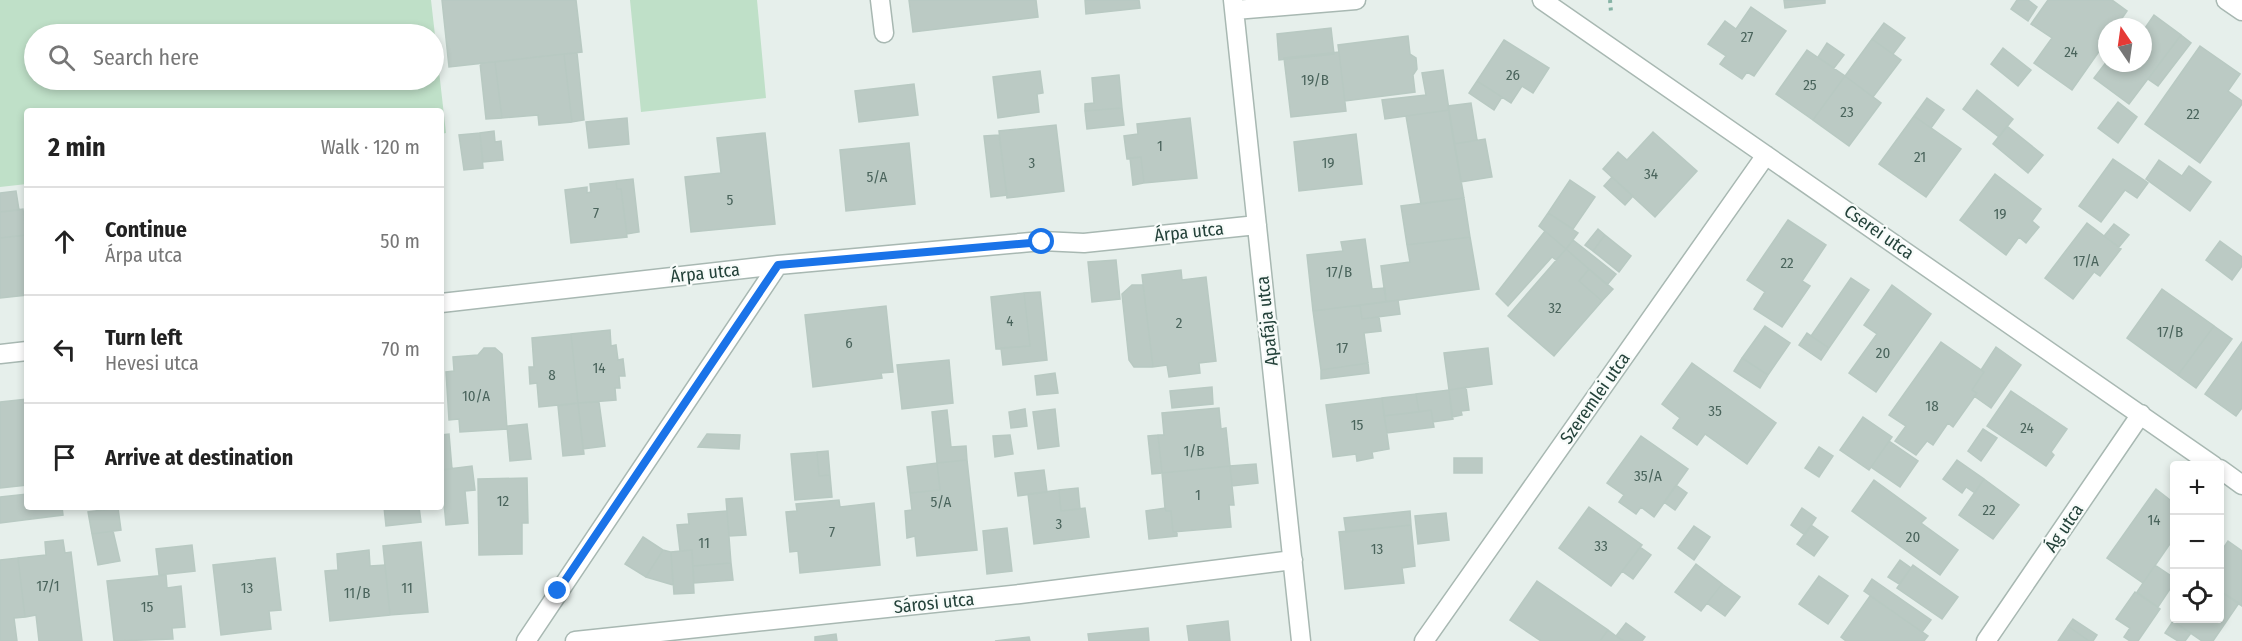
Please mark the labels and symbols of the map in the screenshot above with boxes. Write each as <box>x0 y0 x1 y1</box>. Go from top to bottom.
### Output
north arrow <box>2098 18 2152 72</box>
house number: 27 <box>1741 28 1753 46</box>
house number: 24 <box>2064 43 2078 61</box>
house number: 26 <box>1506 66 1520 84</box>
house number: 19/B <box>1301 71 1329 89</box>
house number: 25 <box>1803 76 1817 94</box>
house number: 23 <box>1840 103 1854 121</box>
house number: 22 <box>2186 105 2200 123</box>
house number: 1 <box>1157 137 1163 155</box>
house number: 21 <box>1914 148 1926 166</box>
house number: 3 <box>1029 154 1036 172</box>
house number: 19 <box>1321 154 1335 172</box>
house number: 34 <box>1644 165 1658 183</box>
house number: 5/A <box>866 168 888 186</box>
house number: 5 <box>727 191 734 209</box>
street label: Cserei utca <box>1840 200 1918 264</box>
house number: 7 <box>593 204 599 222</box>
house number: 19 <box>1993 205 2007 223</box>
street label: Árpa utca <box>1153 216 1225 247</box>
route start <box>1028 228 1054 254</box>
house number: 17/A <box>2073 252 2099 270</box>
house number: 22 <box>1780 254 1794 272</box>
street label: Árpa utca <box>669 257 741 288</box>
house number: 17/B <box>1326 263 1352 281</box>
street label: Apafája utca <box>1251 275 1283 367</box>
house number: 32 <box>1548 299 1562 317</box>
house number: 4 <box>1006 312 1014 330</box>
house number: 2 <box>1176 314 1183 332</box>
house number: 17/B <box>2157 323 2183 341</box>
house number: 6 <box>845 334 853 352</box>
house number: 17 <box>1336 339 1348 357</box>
house number: 20 <box>1876 344 1890 362</box>
street label: Szeremlei utca <box>1555 348 1635 448</box>
house number: 14 <box>592 359 606 377</box>
house number: 8 <box>548 366 556 384</box>
house number: 10/A <box>462 387 490 405</box>
house number: 18 <box>1925 397 1939 415</box>
house number: 35 <box>1708 402 1722 420</box>
house number: 15 <box>1351 416 1363 434</box>
house number: 24 <box>2020 419 2034 437</box>
house number: 1/B <box>1183 442 1205 460</box>
house number: 35/A <box>1634 467 1662 485</box>
house number: 1 <box>1195 486 1201 504</box>
house number: 12 <box>497 492 510 510</box>
house number: 5/A <box>930 493 952 511</box>
street label: Ág utca <box>2039 499 2088 556</box>
house number: 22 <box>1982 501 1996 519</box>
house number: 14 <box>2147 511 2161 529</box>
house number: 3 <box>1056 515 1063 533</box>
house number: 7 <box>829 523 835 541</box>
house number: 20 <box>1906 528 1920 546</box>
house number: 11 <box>698 534 710 552</box>
house number: 33 <box>1594 537 1608 555</box>
house number: 13 <box>1371 540 1384 558</box>
house number: 17/1 <box>36 577 60 595</box>
route end <box>544 577 570 603</box>
house number: 13 <box>241 579 254 597</box>
house number: 11 <box>401 579 413 597</box>
house number: 11/B <box>344 584 370 602</box>
street label: Sárosi utca <box>893 588 976 618</box>
house number: 15 <box>141 598 153 616</box>

